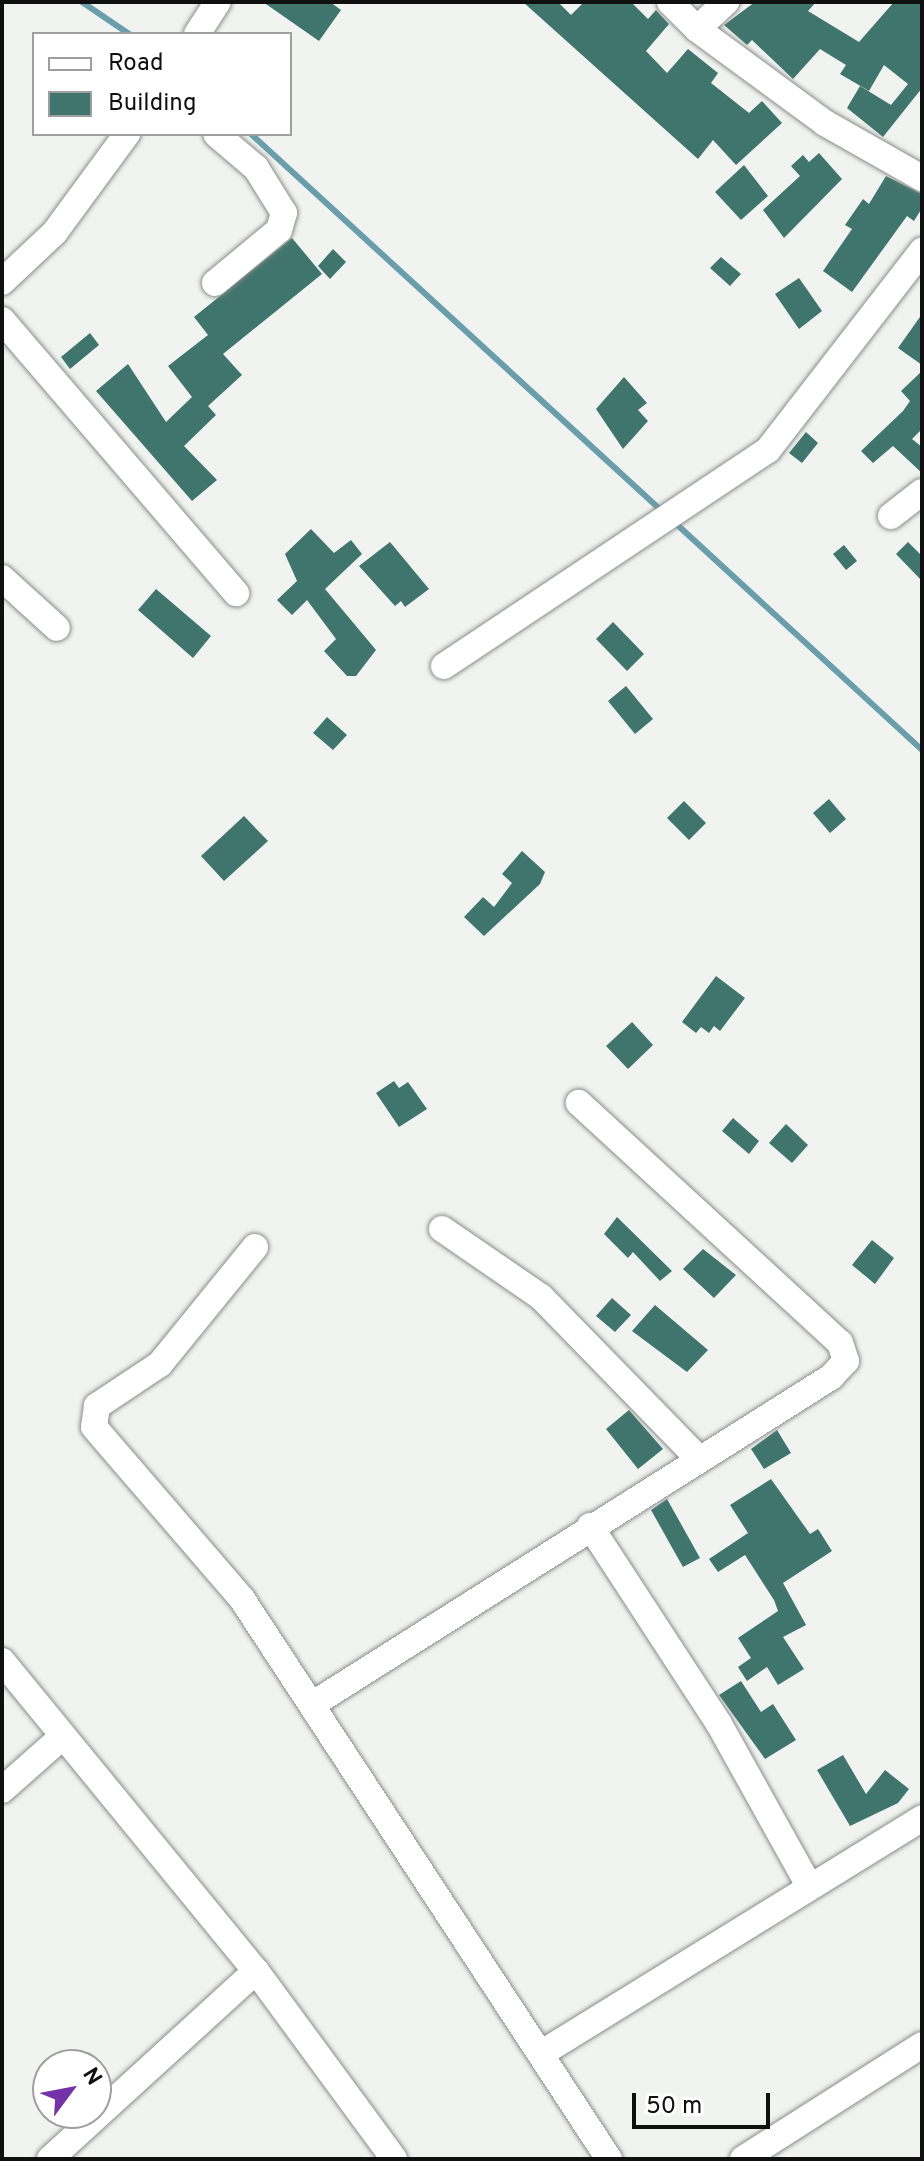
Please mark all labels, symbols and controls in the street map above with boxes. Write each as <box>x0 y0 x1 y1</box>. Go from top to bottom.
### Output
legend <box>32 32 292 136</box>
text: Road <box>108 49 164 79</box>
text: Building <box>108 89 197 119</box>
north arrow <box>32 2049 112 2129</box>
text: N <box>75 2063 107 2091</box>
scale bar <box>636 2077 774 2127</box>
text: 50 m <box>646 2092 702 2122</box>

